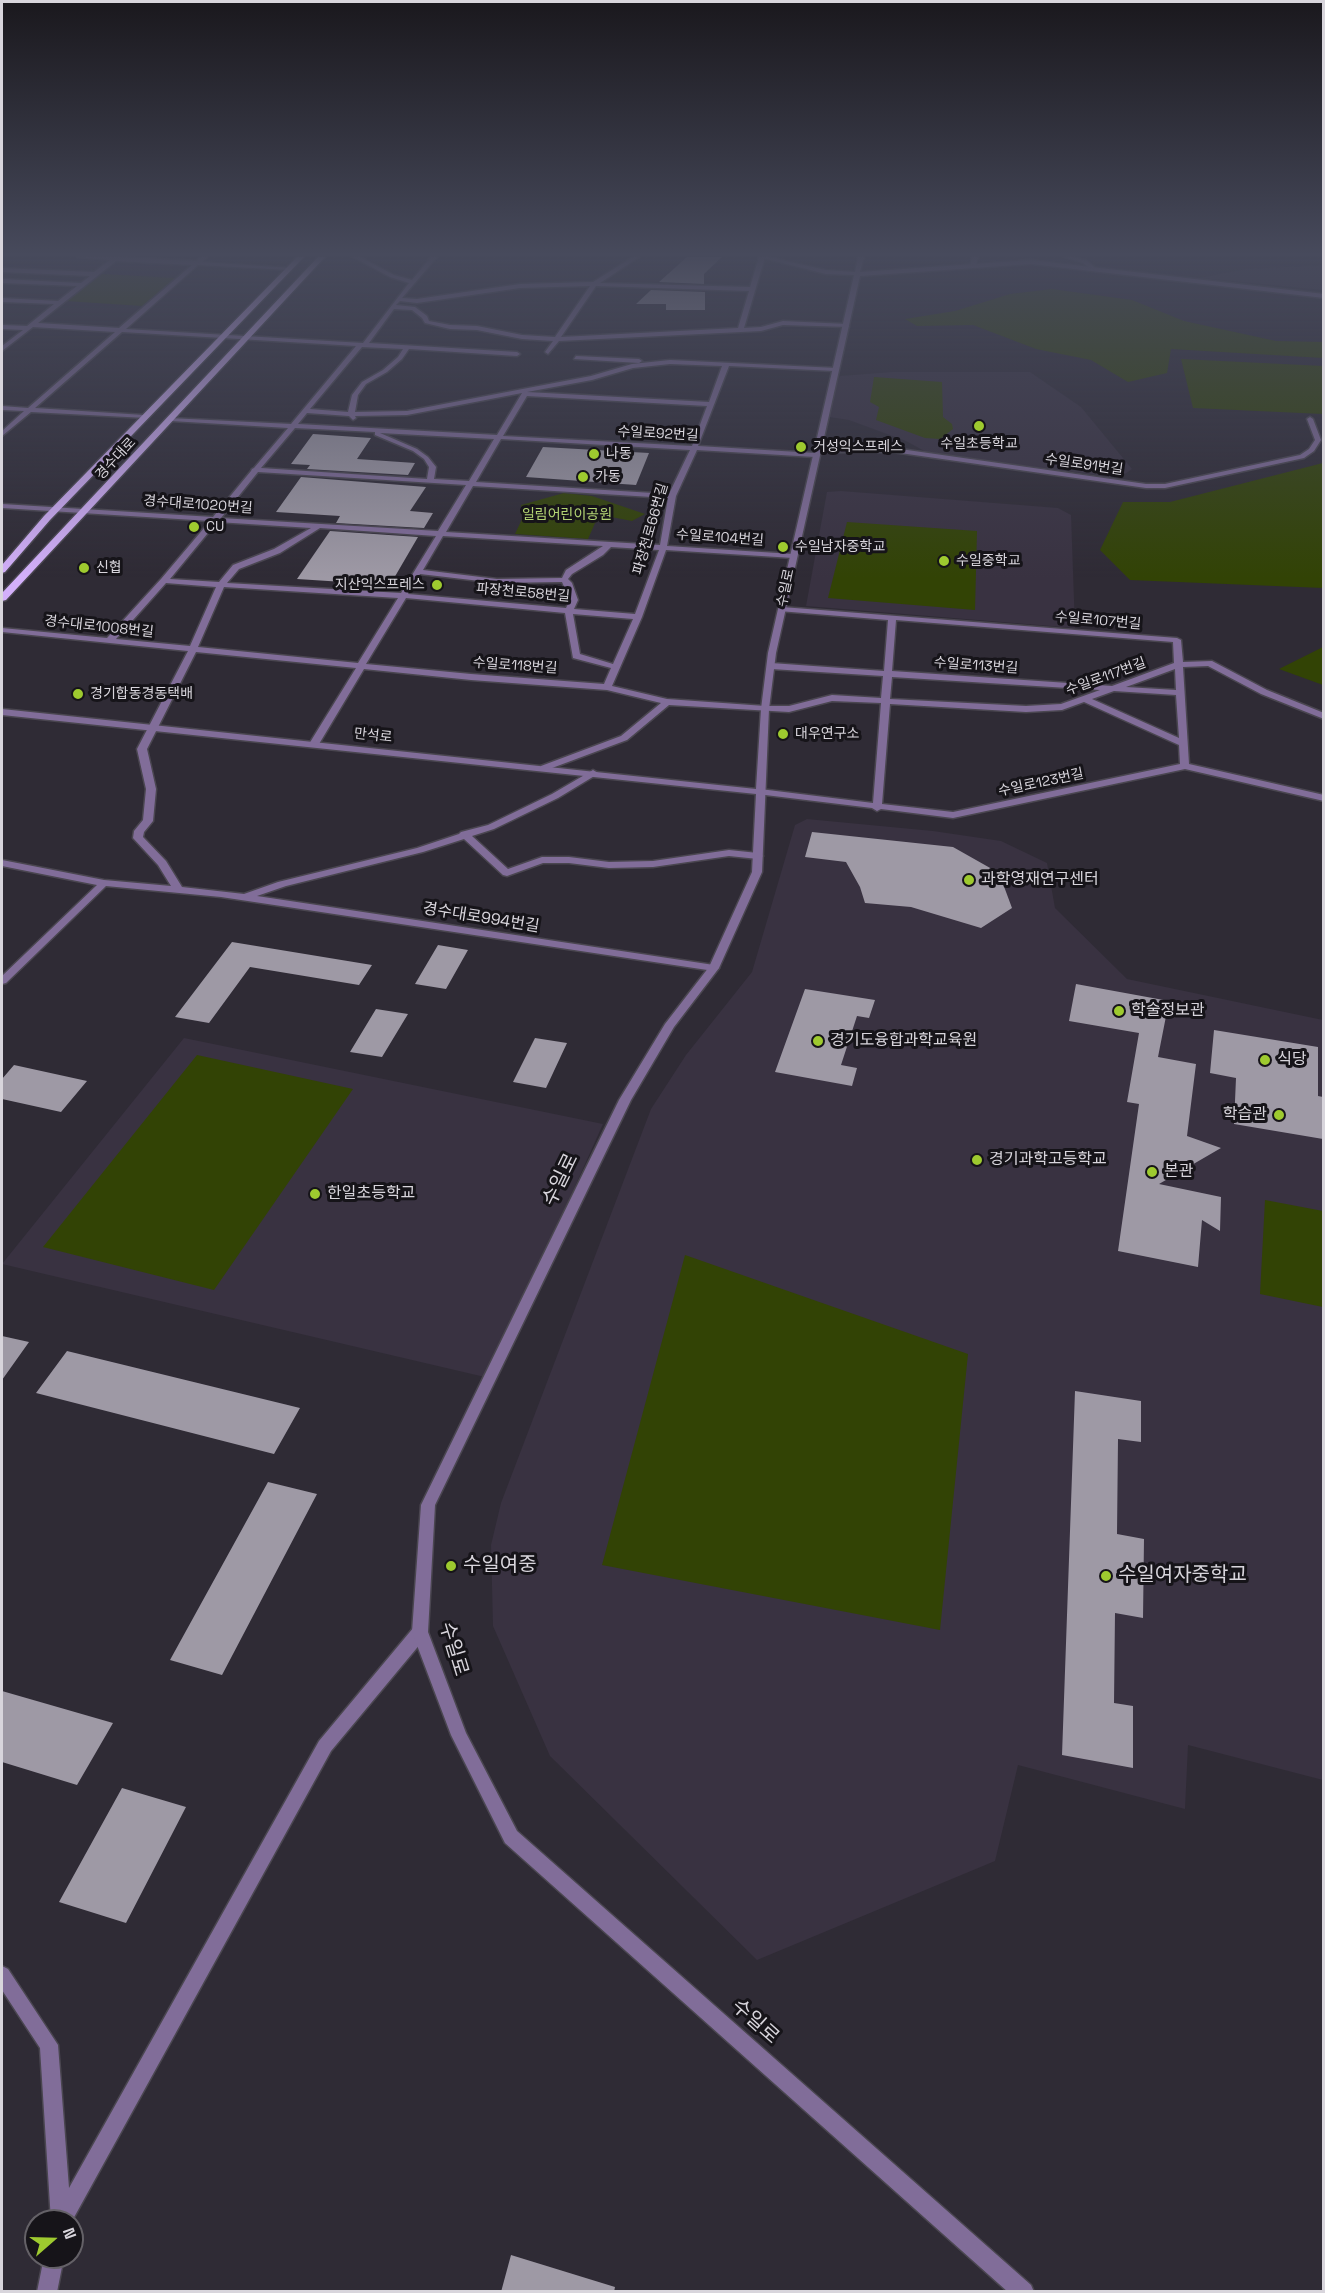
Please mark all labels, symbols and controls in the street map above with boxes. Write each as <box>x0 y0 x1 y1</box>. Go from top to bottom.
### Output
marker: 수일초등학교 <box>972 419 986 433</box>
street label: 수일로92번길 <box>617 423 699 445</box>
street label: 경수대로 <box>92 434 140 484</box>
place label: 수일초등학교 <box>940 436 1018 452</box>
place label: 거성익스프레스 <box>813 439 903 455</box>
marker: 거성익스프레스 <box>794 440 808 454</box>
place label: 나동 <box>606 446 632 462</box>
marker: 나동 <box>587 447 601 461</box>
street label: 수일로91번길 <box>1044 451 1124 479</box>
place label: 가동 <box>595 469 621 485</box>
marker: 가동 <box>576 470 590 484</box>
street label: 파장천로66번길 <box>630 481 672 577</box>
street label: 경수대로1020번길 <box>143 493 253 517</box>
park label: 일림어린이공원 <box>522 507 612 523</box>
place label: CU <box>206 519 224 535</box>
marker: CU <box>187 520 201 534</box>
street label: 수일로104번길 <box>676 527 764 549</box>
place label: 수일남자중학교 <box>795 539 885 555</box>
marker: 수일남자중학교 <box>776 540 790 554</box>
place label: 수일중학교 <box>956 553 1020 569</box>
marker: 수일중학교 <box>937 554 951 568</box>
place label: 신협 <box>96 560 122 576</box>
marker: 신협 <box>77 561 91 575</box>
street label: 수일로 <box>774 567 798 609</box>
place label: 지산익스프레스 <box>335 577 425 593</box>
marker: 지산익스프레스 <box>430 578 444 592</box>
street label: 파장천로58번길 <box>475 581 571 605</box>
street label: 수일로107번길 <box>1054 609 1142 633</box>
street label: 경수대로1008번길 <box>44 613 154 641</box>
street label: 수일로118번길 <box>472 655 558 677</box>
street label: 수일로113번길 <box>933 655 1019 677</box>
street label: 수일로117번길 <box>1064 655 1148 699</box>
place label: 경기합동경동택배 <box>90 686 193 702</box>
marker: 경기합동경동택배 <box>71 687 85 701</box>
street label: 만석로 <box>353 726 393 746</box>
place label: 대우연구소 <box>795 726 859 742</box>
marker: 대우연구소 <box>776 727 790 741</box>
street label: 수일로123번길 <box>997 766 1085 800</box>
place label: 과학영재연구센터 <box>981 870 1099 890</box>
marker: 과학영재연구센터 <box>962 873 976 887</box>
street label: 경수대로994번길 <box>421 899 541 937</box>
place label: 학술정보관 <box>1131 1001 1205 1021</box>
marker: 학술정보관 <box>1112 1004 1126 1018</box>
place label: 경기도융합과학교육원 <box>830 1031 977 1051</box>
marker: 경기도융합과학교육원 <box>811 1034 825 1048</box>
place label: 식당 <box>1277 1050 1306 1070</box>
marker: 식당 <box>1258 1053 1272 1067</box>
place label: 학습관 <box>1223 1105 1267 1125</box>
marker: 학습관 <box>1272 1108 1286 1122</box>
street label: 수일로 <box>538 1150 584 1210</box>
place label: 경기과학고등학교 <box>989 1150 1107 1170</box>
marker: 경기과학고등학교 <box>970 1153 984 1167</box>
place label: 본관 <box>1164 1162 1193 1182</box>
marker: 본관 <box>1145 1165 1159 1179</box>
place label: 한일초등학교 <box>327 1184 415 1204</box>
marker: 한일초등학교 <box>308 1187 322 1201</box>
place label: 수일여중 <box>463 1554 537 1578</box>
marker: 수일여중 <box>444 1559 458 1573</box>
place label: 수일여자중학교 <box>1118 1564 1247 1588</box>
marker: 수일여자중학교 <box>1099 1569 1113 1583</box>
street label: 수일로 <box>433 1619 473 1679</box>
street label: 수일로 <box>726 1995 784 2049</box>
north arrow <box>24 2209 84 2269</box>
text: N <box>58 2225 81 2242</box>

